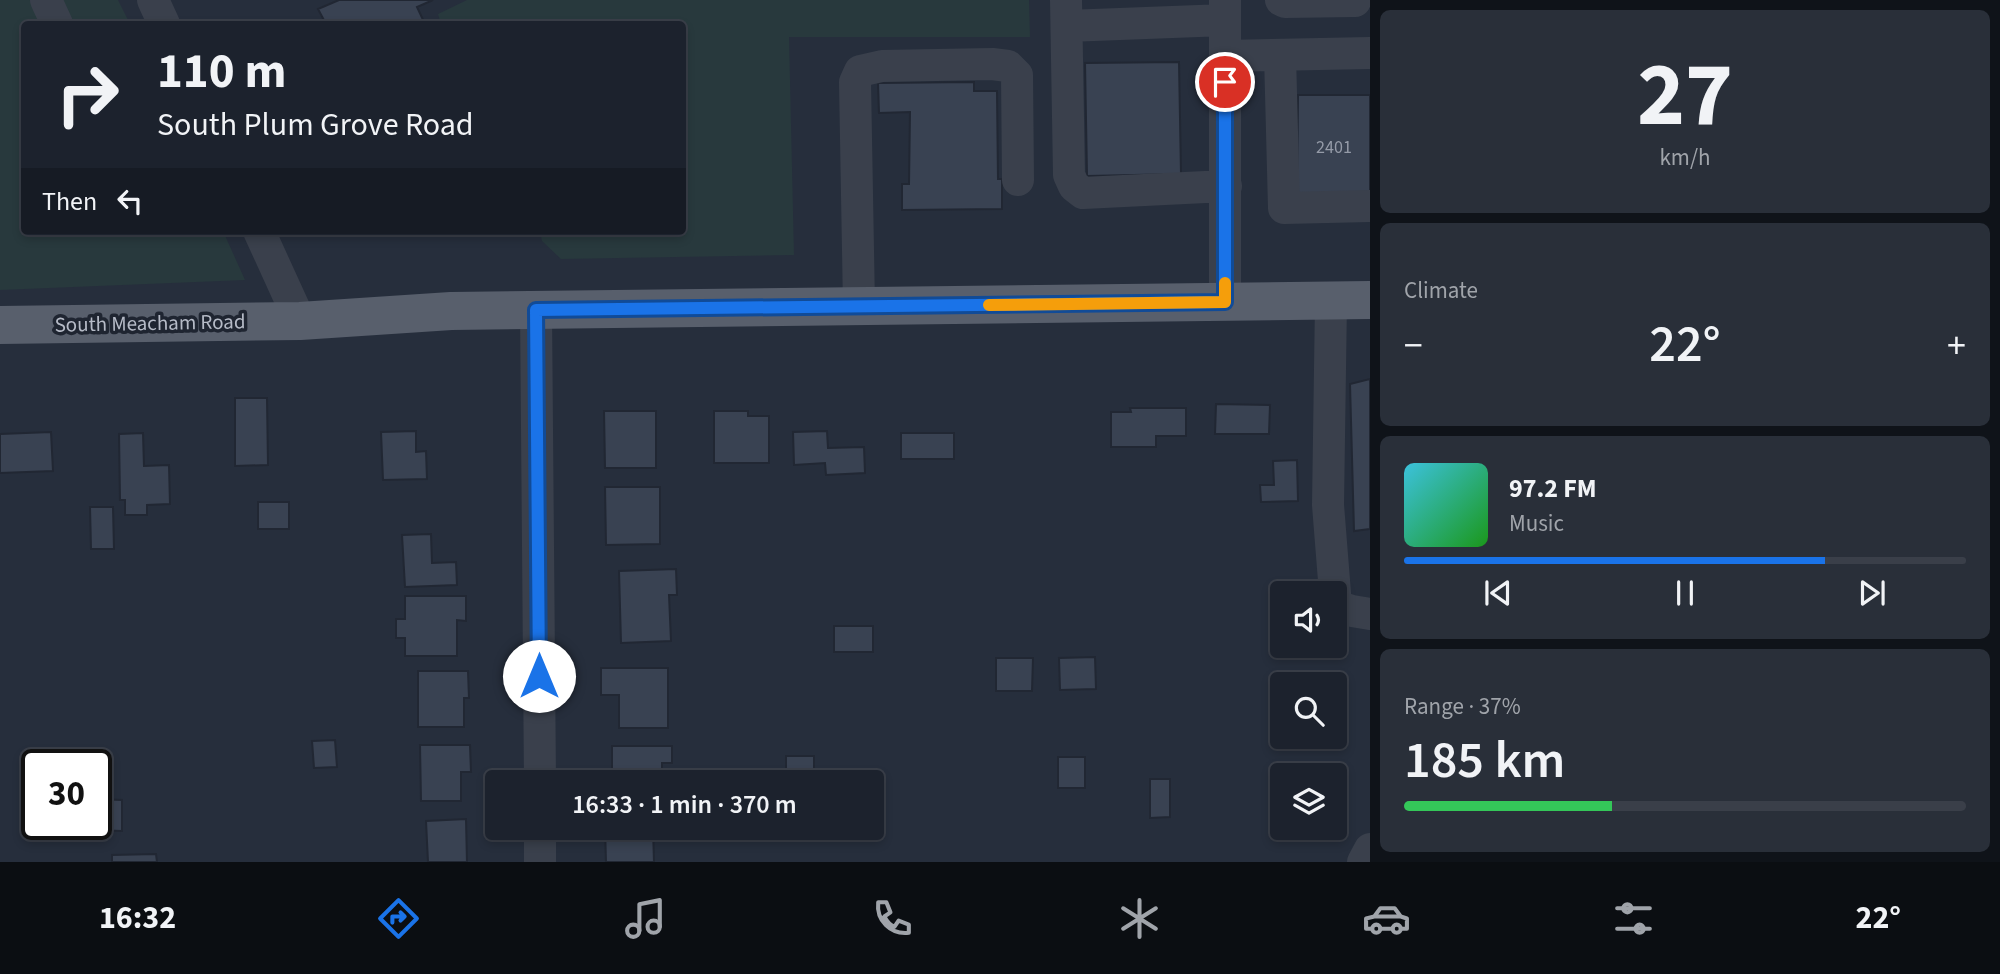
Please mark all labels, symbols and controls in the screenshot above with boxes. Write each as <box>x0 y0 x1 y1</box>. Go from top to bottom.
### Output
text: 27 <box>1637 31 1733 160</box>
text: 110 m <box>157 37 286 107</box>
icon: right <box>42 49 133 140</box>
pin <box>1195 52 1255 112</box>
icon: arrive <box>1206 63 1244 101</box>
text: South Plum Grove Road <box>157 102 474 148</box>
house number: 2401 <box>1316 135 1352 160</box>
text: km/h <box>1659 141 1711 174</box>
icon: left <box>111 182 149 220</box>
text: Then <box>42 183 97 220</box>
text: Climate <box>1404 274 1478 307</box>
street label: South Meacham Road <box>54 306 246 340</box>
text: 22° <box>1649 308 1721 382</box>
text: − <box>1404 319 1423 373</box>
text: + <box>1947 319 1966 373</box>
text: 97.2 FM <box>1509 470 1597 507</box>
text: Music <box>1509 507 1564 540</box>
icon: previous <box>1479 574 1517 612</box>
icon: pause <box>1666 574 1704 612</box>
icon: next <box>1853 574 1891 612</box>
map controls <box>1270 581 1347 840</box>
button: sound <box>1270 581 1347 658</box>
position arrow <box>502 639 576 713</box>
button: search <box>1270 672 1347 749</box>
text: Range · 37% <box>1404 690 1521 723</box>
text: 185 km <box>1404 724 1565 798</box>
speed limit sign: 30 <box>21 749 112 840</box>
button: layers <box>1270 763 1347 840</box>
text: 16:33 · 1 min · 370 m <box>572 786 797 823</box>
icon: directions <box>374 894 423 943</box>
icon: music <box>621 894 670 943</box>
icon: phone <box>868 894 917 943</box>
icon: climate <box>1115 894 1164 943</box>
icon: car <box>1362 894 1411 943</box>
icon: filters <box>1609 894 1658 943</box>
text: 16:32 <box>99 895 176 941</box>
text: 22° <box>1855 895 1901 941</box>

